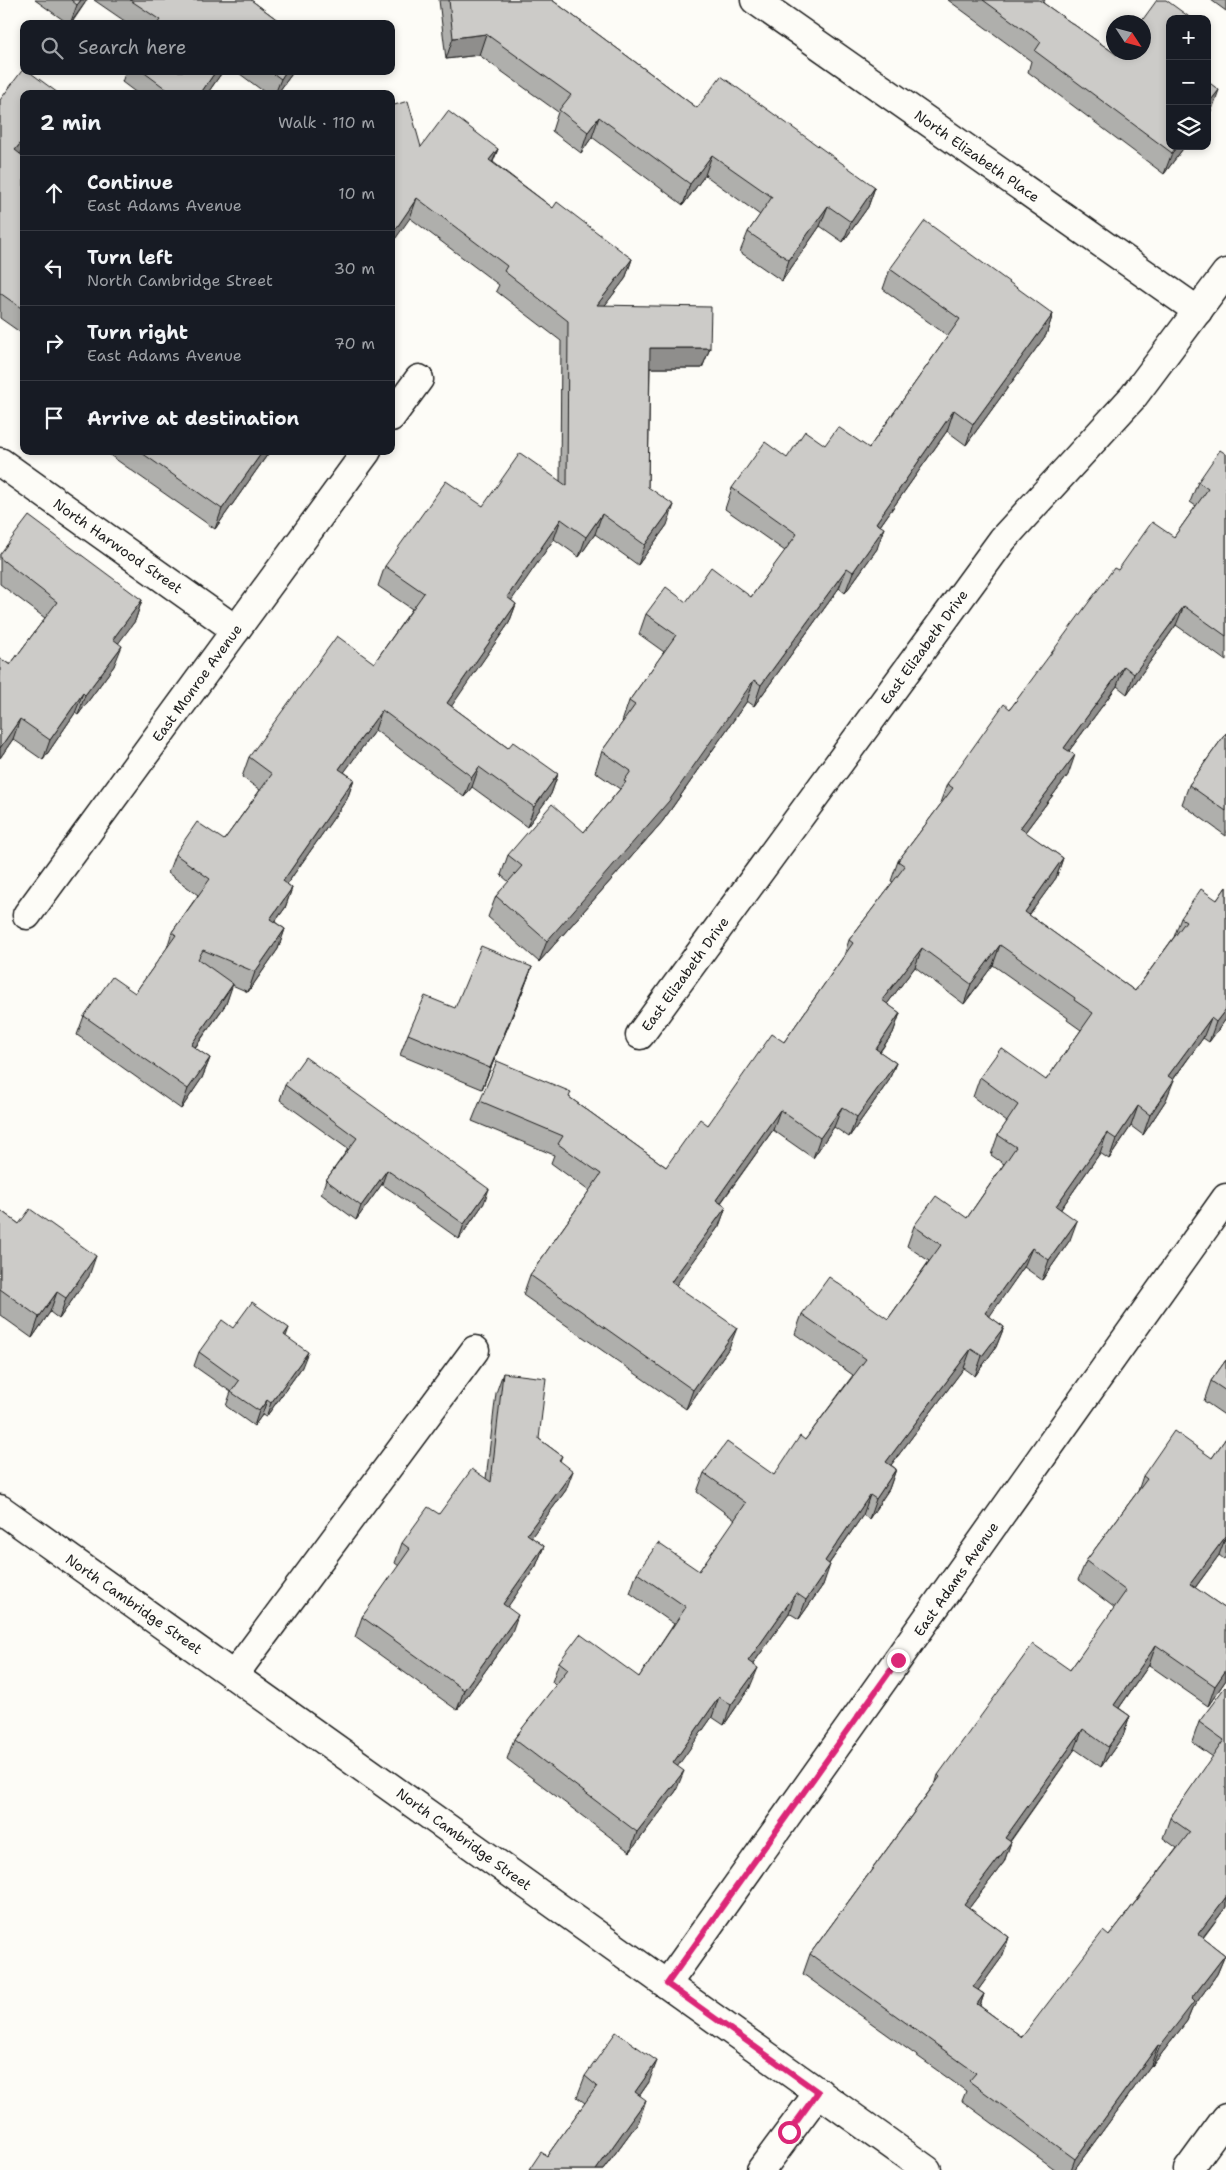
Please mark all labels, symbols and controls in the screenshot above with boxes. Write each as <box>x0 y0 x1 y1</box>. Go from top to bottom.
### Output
north arrow <box>1106 15 1151 60</box>
map controls <box>1166 15 1211 150</box>
button: + <box>1166 15 1211 60</box>
search box <box>20 20 395 75</box>
icon: search <box>38 34 66 62</box>
text: Search here <box>78 35 187 60</box>
button: − <box>1166 60 1211 105</box>
button: layers <box>1166 105 1211 150</box>
street label: North Elizabeth Place <box>911 106 1043 206</box>
text: 2 min <box>40 109 101 137</box>
text: Walk · 110 m <box>278 112 375 133</box>
text: Continue <box>87 170 173 195</box>
icon: ahead <box>40 179 68 207</box>
text: 10 m <box>338 183 375 204</box>
text: East Adams Avenue <box>87 195 242 216</box>
text: Turn left <box>87 245 173 270</box>
icon: left <box>40 254 68 282</box>
text: 30 m <box>334 258 375 279</box>
text: North Cambridge Street <box>87 270 273 291</box>
text: Turn right <box>87 320 188 345</box>
icon: right <box>40 329 68 357</box>
text: 70 m <box>334 333 375 354</box>
text: East Adams Avenue <box>87 345 242 366</box>
icon: arrive <box>40 404 68 432</box>
text: Arrive at destination <box>87 406 299 431</box>
street label: North Harwood Street <box>50 495 186 597</box>
street label: East Elizabeth Drive <box>876 586 972 708</box>
street label: East Monroe Avenue <box>148 620 246 745</box>
street label: East Elizabeth Drive <box>637 913 733 1035</box>
street label: East Adams Avenue <box>910 1518 1002 1640</box>
street label: North Cambridge Street <box>62 1550 206 1658</box>
route end <box>887 1649 910 1672</box>
street label: North Cambridge Street <box>393 1784 535 1894</box>
route start <box>778 2121 801 2144</box>

